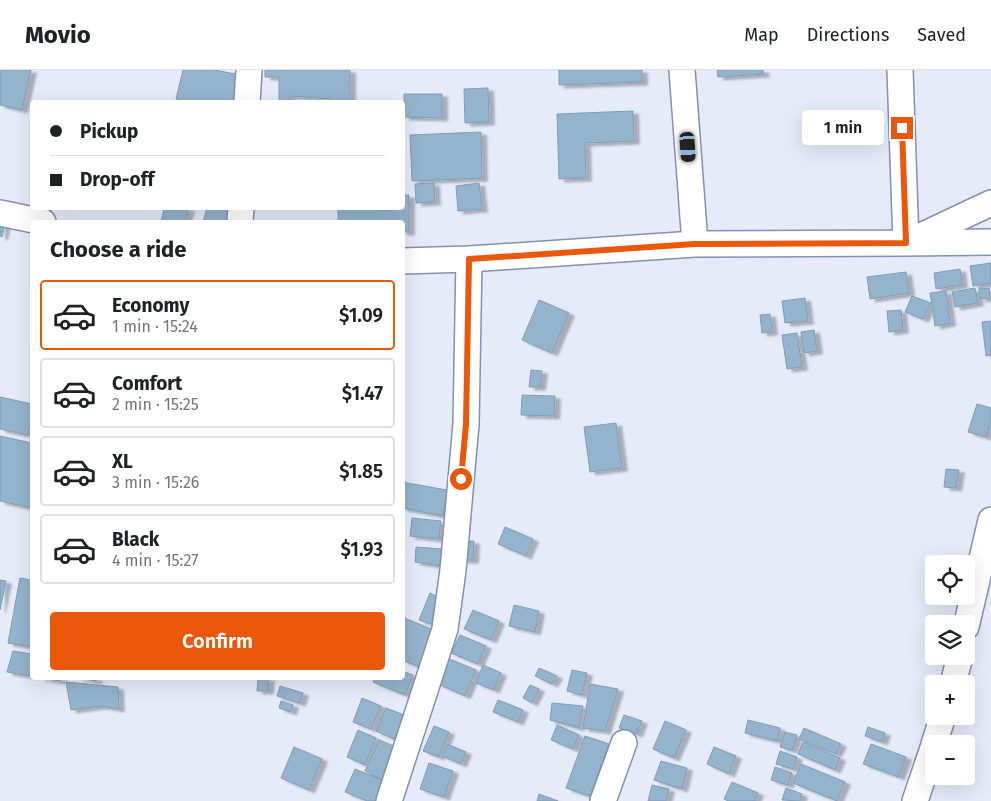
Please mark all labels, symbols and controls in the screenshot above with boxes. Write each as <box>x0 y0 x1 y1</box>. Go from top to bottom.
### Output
text: Movio <box>25 21 91 49</box>
text: Map <box>744 24 779 46</box>
text: Directions <box>807 24 889 46</box>
text: Saved <box>917 24 966 46</box>
callout: 1 min <box>802 110 884 146</box>
route end <box>891 117 913 139</box>
text: 1 min <box>824 118 862 137</box>
text: Pickup <box>80 120 138 143</box>
car <box>679 132 696 162</box>
text: Drop-off <box>80 168 154 191</box>
text: Choose a ride <box>50 236 186 263</box>
icon: car <box>52 293 97 338</box>
text: Economy <box>112 294 189 317</box>
text: $1.09 <box>339 304 383 327</box>
text: 1 min · 15:24 <box>112 317 198 336</box>
icon: car <box>52 371 97 416</box>
text: Comfort <box>112 372 182 395</box>
text: $1.47 <box>342 382 383 405</box>
text: 2 min · 15:25 <box>112 395 199 414</box>
icon: car <box>52 449 97 494</box>
text: XL <box>112 450 133 473</box>
text: $1.85 <box>339 460 383 483</box>
route start <box>450 468 472 490</box>
text: 3 min · 15:26 <box>112 473 199 492</box>
icon: car <box>52 527 97 572</box>
text: Black <box>112 528 159 551</box>
text: $1.93 <box>341 538 383 561</box>
text: 4 min · 15:27 <box>112 551 198 570</box>
map controls <box>925 555 975 785</box>
button: locate <box>925 555 975 605</box>
button: Confirm <box>50 612 385 670</box>
button: layers <box>925 615 975 665</box>
button: + <box>925 675 975 725</box>
button: − <box>925 735 975 785</box>

